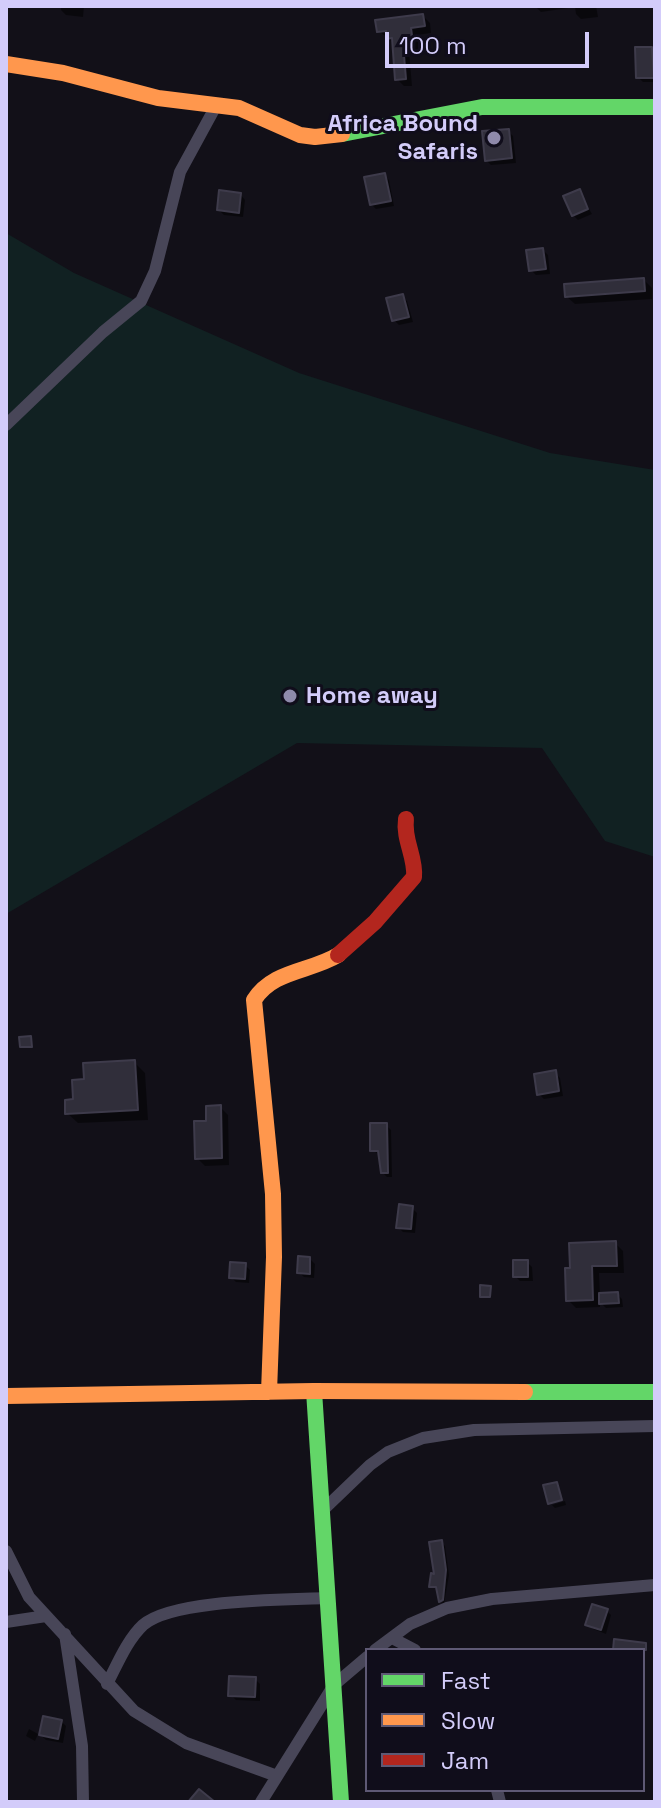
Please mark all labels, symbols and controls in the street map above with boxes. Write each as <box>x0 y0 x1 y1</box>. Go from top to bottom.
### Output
scale bar <box>389 16 593 66</box>
text: 100 m <box>399 30 467 61</box>
place label: Africa Bound Safaris <box>328 110 478 166</box>
marker: Africa Bound Safaris <box>485 129 503 147</box>
place label: Home away <box>306 682 438 710</box>
marker: Home away <box>281 687 299 705</box>
legend <box>365 1648 645 1792</box>
text: Fast <box>441 1665 491 1696</box>
text: Slow <box>441 1705 495 1736</box>
text: Jam <box>441 1745 489 1776</box>

